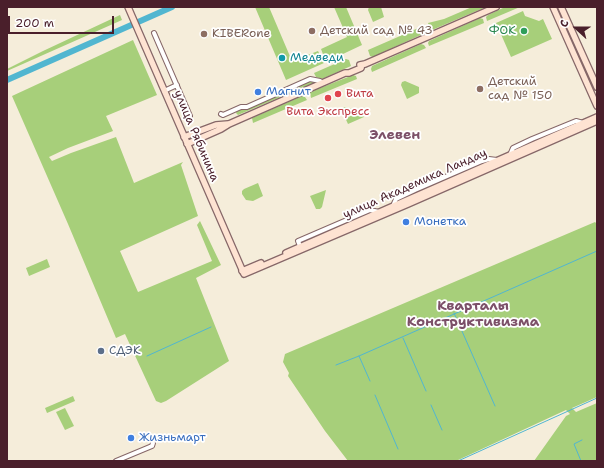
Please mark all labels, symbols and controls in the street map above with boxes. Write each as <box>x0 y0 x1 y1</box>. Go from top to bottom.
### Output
scale bar <box>10 8 116 34</box>
north arrow <box>556 8 596 48</box>
text: 200 m <box>15 15 54 31</box>
text: С <box>556 18 573 29</box>
place label: Детский сад № 43 <box>320 24 433 38</box>
place label: ФОК <box>489 24 516 38</box>
marker: Детский сад № 43 <box>307 26 317 36</box>
marker: ФОК <box>519 26 529 36</box>
place label: KIBERone <box>212 27 270 41</box>
marker: KIBERone <box>199 29 209 39</box>
place label: Медведи <box>290 51 344 65</box>
marker: Медведи <box>277 53 287 63</box>
place label: Детский сад № 150 <box>488 75 552 103</box>
marker: Детский сад № 150 <box>475 84 485 94</box>
place label: Магнит <box>266 85 311 99</box>
marker: Магнит <box>253 87 263 97</box>
place label: Вита <box>346 87 373 101</box>
street label: улица Рябинина <box>170 88 222 184</box>
marker: Вита <box>333 89 343 99</box>
marker: Вита Экспресс <box>323 93 333 103</box>
place label: Вита Экспресс <box>286 105 370 119</box>
district label: Элевен <box>370 127 420 143</box>
street label: улица Академика Ландау <box>341 146 489 222</box>
place label: Монетка <box>414 215 466 229</box>
marker: Монетка <box>401 217 411 227</box>
district label: Кварталы Конструктивизма <box>407 298 539 330</box>
place label: СДЭК <box>109 344 141 358</box>
marker: СДЭК <box>96 346 106 356</box>
place label: Жизньмарт <box>139 431 206 445</box>
marker: Жизньмарт <box>126 433 136 443</box>

